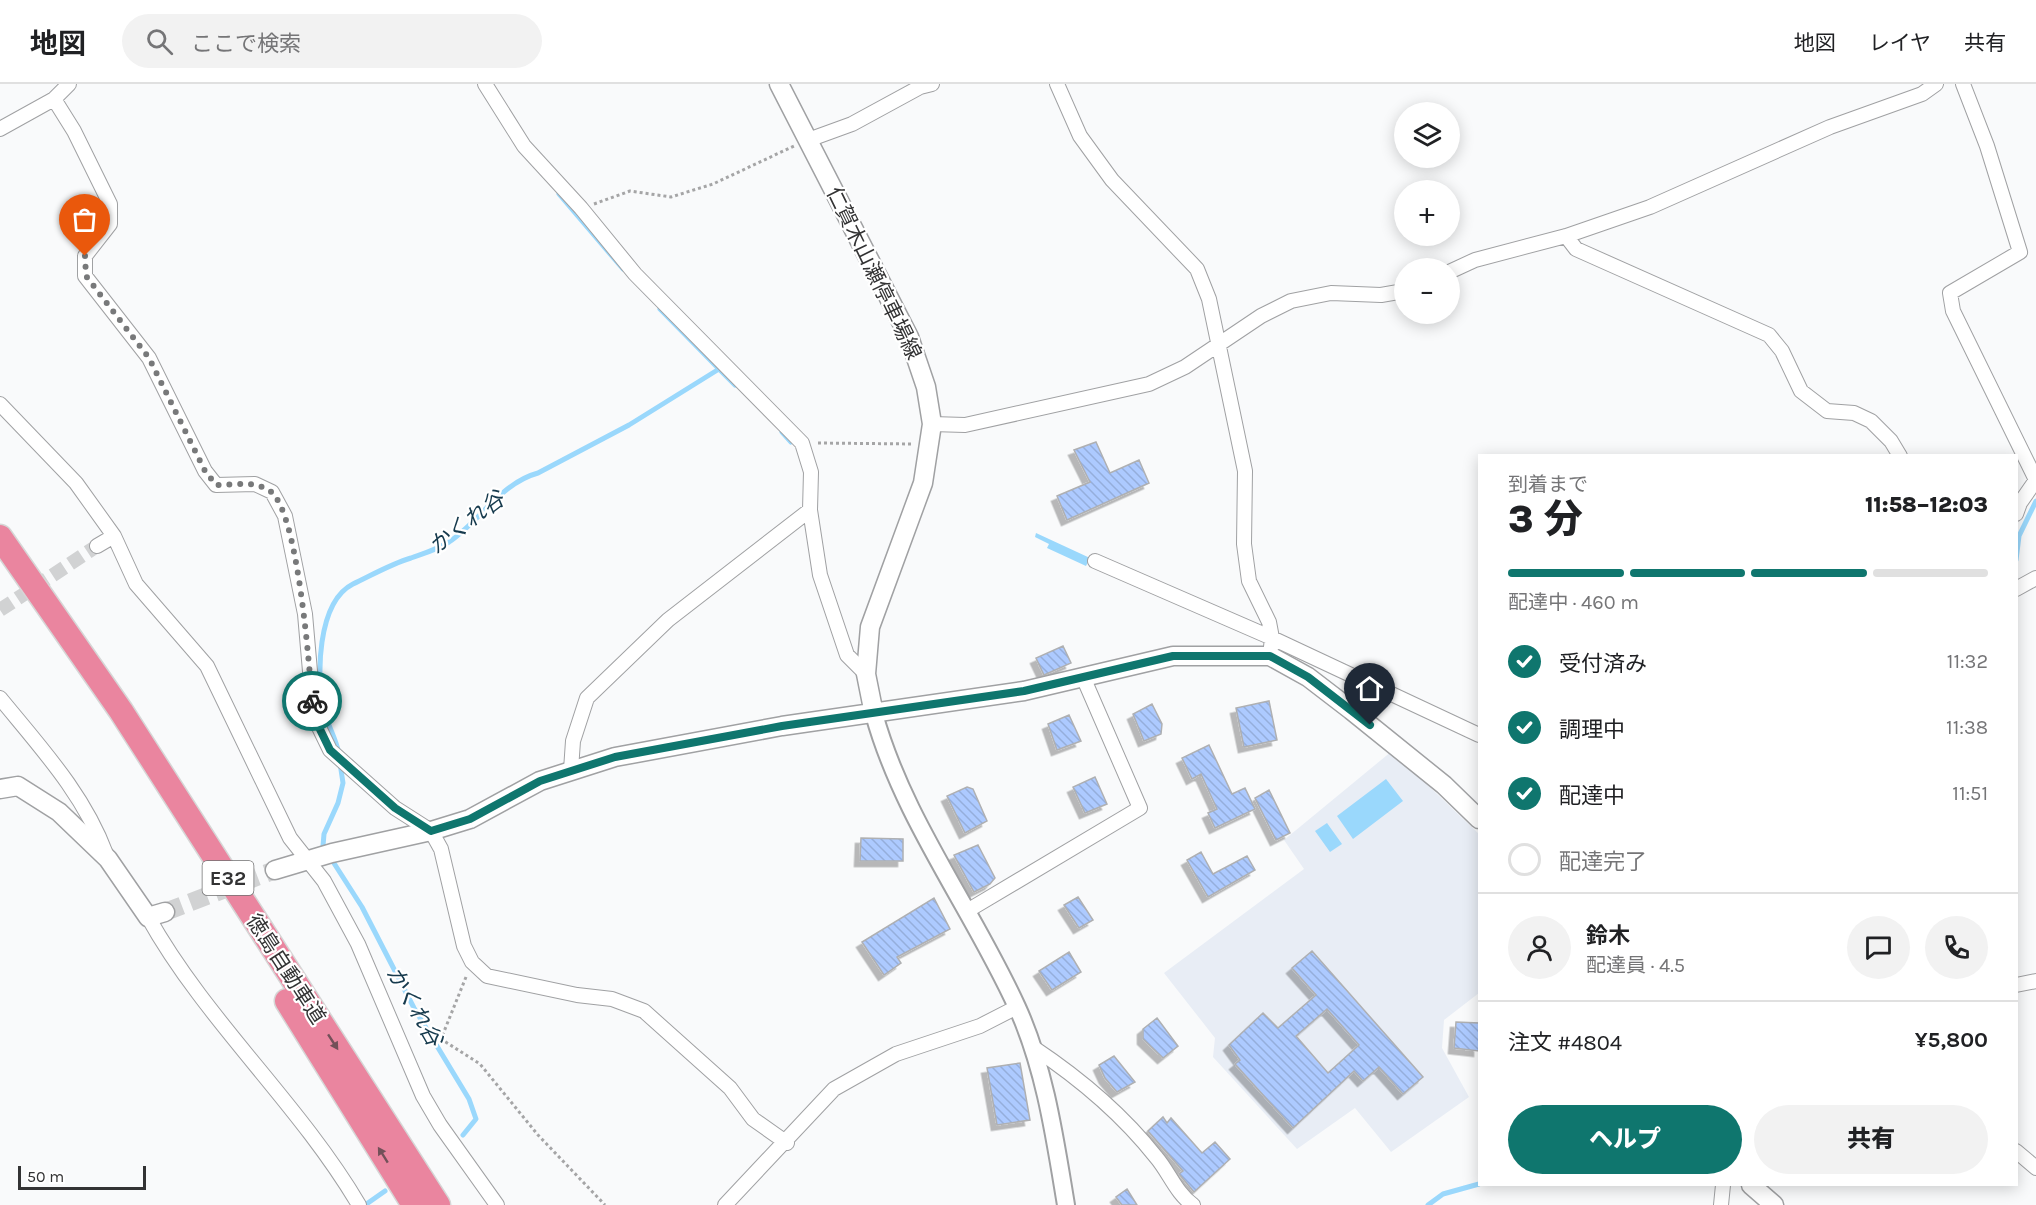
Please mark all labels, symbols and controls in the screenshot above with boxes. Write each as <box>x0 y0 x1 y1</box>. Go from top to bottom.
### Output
search box <box>122 14 542 68</box>
icon: search <box>143 25 176 58</box>
text: 地図 <box>30 27 86 60</box>
text: ここで検索 <box>191 31 301 57</box>
text: 地図 <box>1794 31 1836 55</box>
text: レイヤ <box>1869 31 1931 55</box>
text: 共有 <box>1964 31 2006 55</box>
map controls <box>1394 102 1460 324</box>
button: layers <box>1394 102 1460 168</box>
button: + <box>1394 180 1460 246</box>
street label: 仁賀木山瀬停車場線 <box>822 183 926 363</box>
pin <box>59 194 110 256</box>
icon: bag <box>68 203 101 236</box>
button: − <box>1394 258 1460 324</box>
text: 到着まで <box>1508 473 1588 496</box>
water label: かくれ谷 <box>424 485 511 560</box>
text: 11:58–12:03 <box>1865 492 1988 518</box>
text: 3 分 <box>1508 496 1583 542</box>
text: 配達中 · 460 m <box>1508 591 1639 614</box>
icon: check <box>1508 645 1541 678</box>
text: 11:32 <box>1947 650 1988 673</box>
text: 受付済み <box>1559 651 1647 677</box>
pin <box>1344 663 1395 725</box>
courier <box>282 671 342 731</box>
icon: home <box>1353 672 1386 705</box>
icon: bike <box>296 685 329 718</box>
icon: check <box>1508 711 1541 744</box>
text: 11:38 <box>1946 716 1988 739</box>
text: 調理中 <box>1559 717 1625 743</box>
icon: check <box>1508 777 1541 810</box>
text: 11:51 <box>1952 782 1988 805</box>
text: 配達中 <box>1559 783 1625 809</box>
text: 配達完了 <box>1559 849 1647 875</box>
road number: E32 <box>202 861 254 895</box>
street label: 徳島自動車道 <box>242 910 330 1028</box>
button: person <box>1508 916 1571 979</box>
button: chat <box>1847 916 1910 979</box>
button: phone <box>1925 916 1988 979</box>
text: 鈴木 <box>1586 923 1630 949</box>
text: 配達員 · 4.5 <box>1586 954 1685 977</box>
water label: かくれ谷 <box>381 962 448 1053</box>
text: ¥5,800 <box>1915 1027 1988 1053</box>
text: 注文 #4804 <box>1508 1030 1622 1056</box>
one-way arrow <box>327 1034 338 1050</box>
button: ヘルプ <box>1508 1105 1742 1174</box>
button: 共有 <box>1754 1105 1988 1174</box>
one-way arrow <box>377 1147 388 1164</box>
scale bar <box>18 1163 146 1190</box>
text: 50 m <box>27 1167 64 1186</box>

